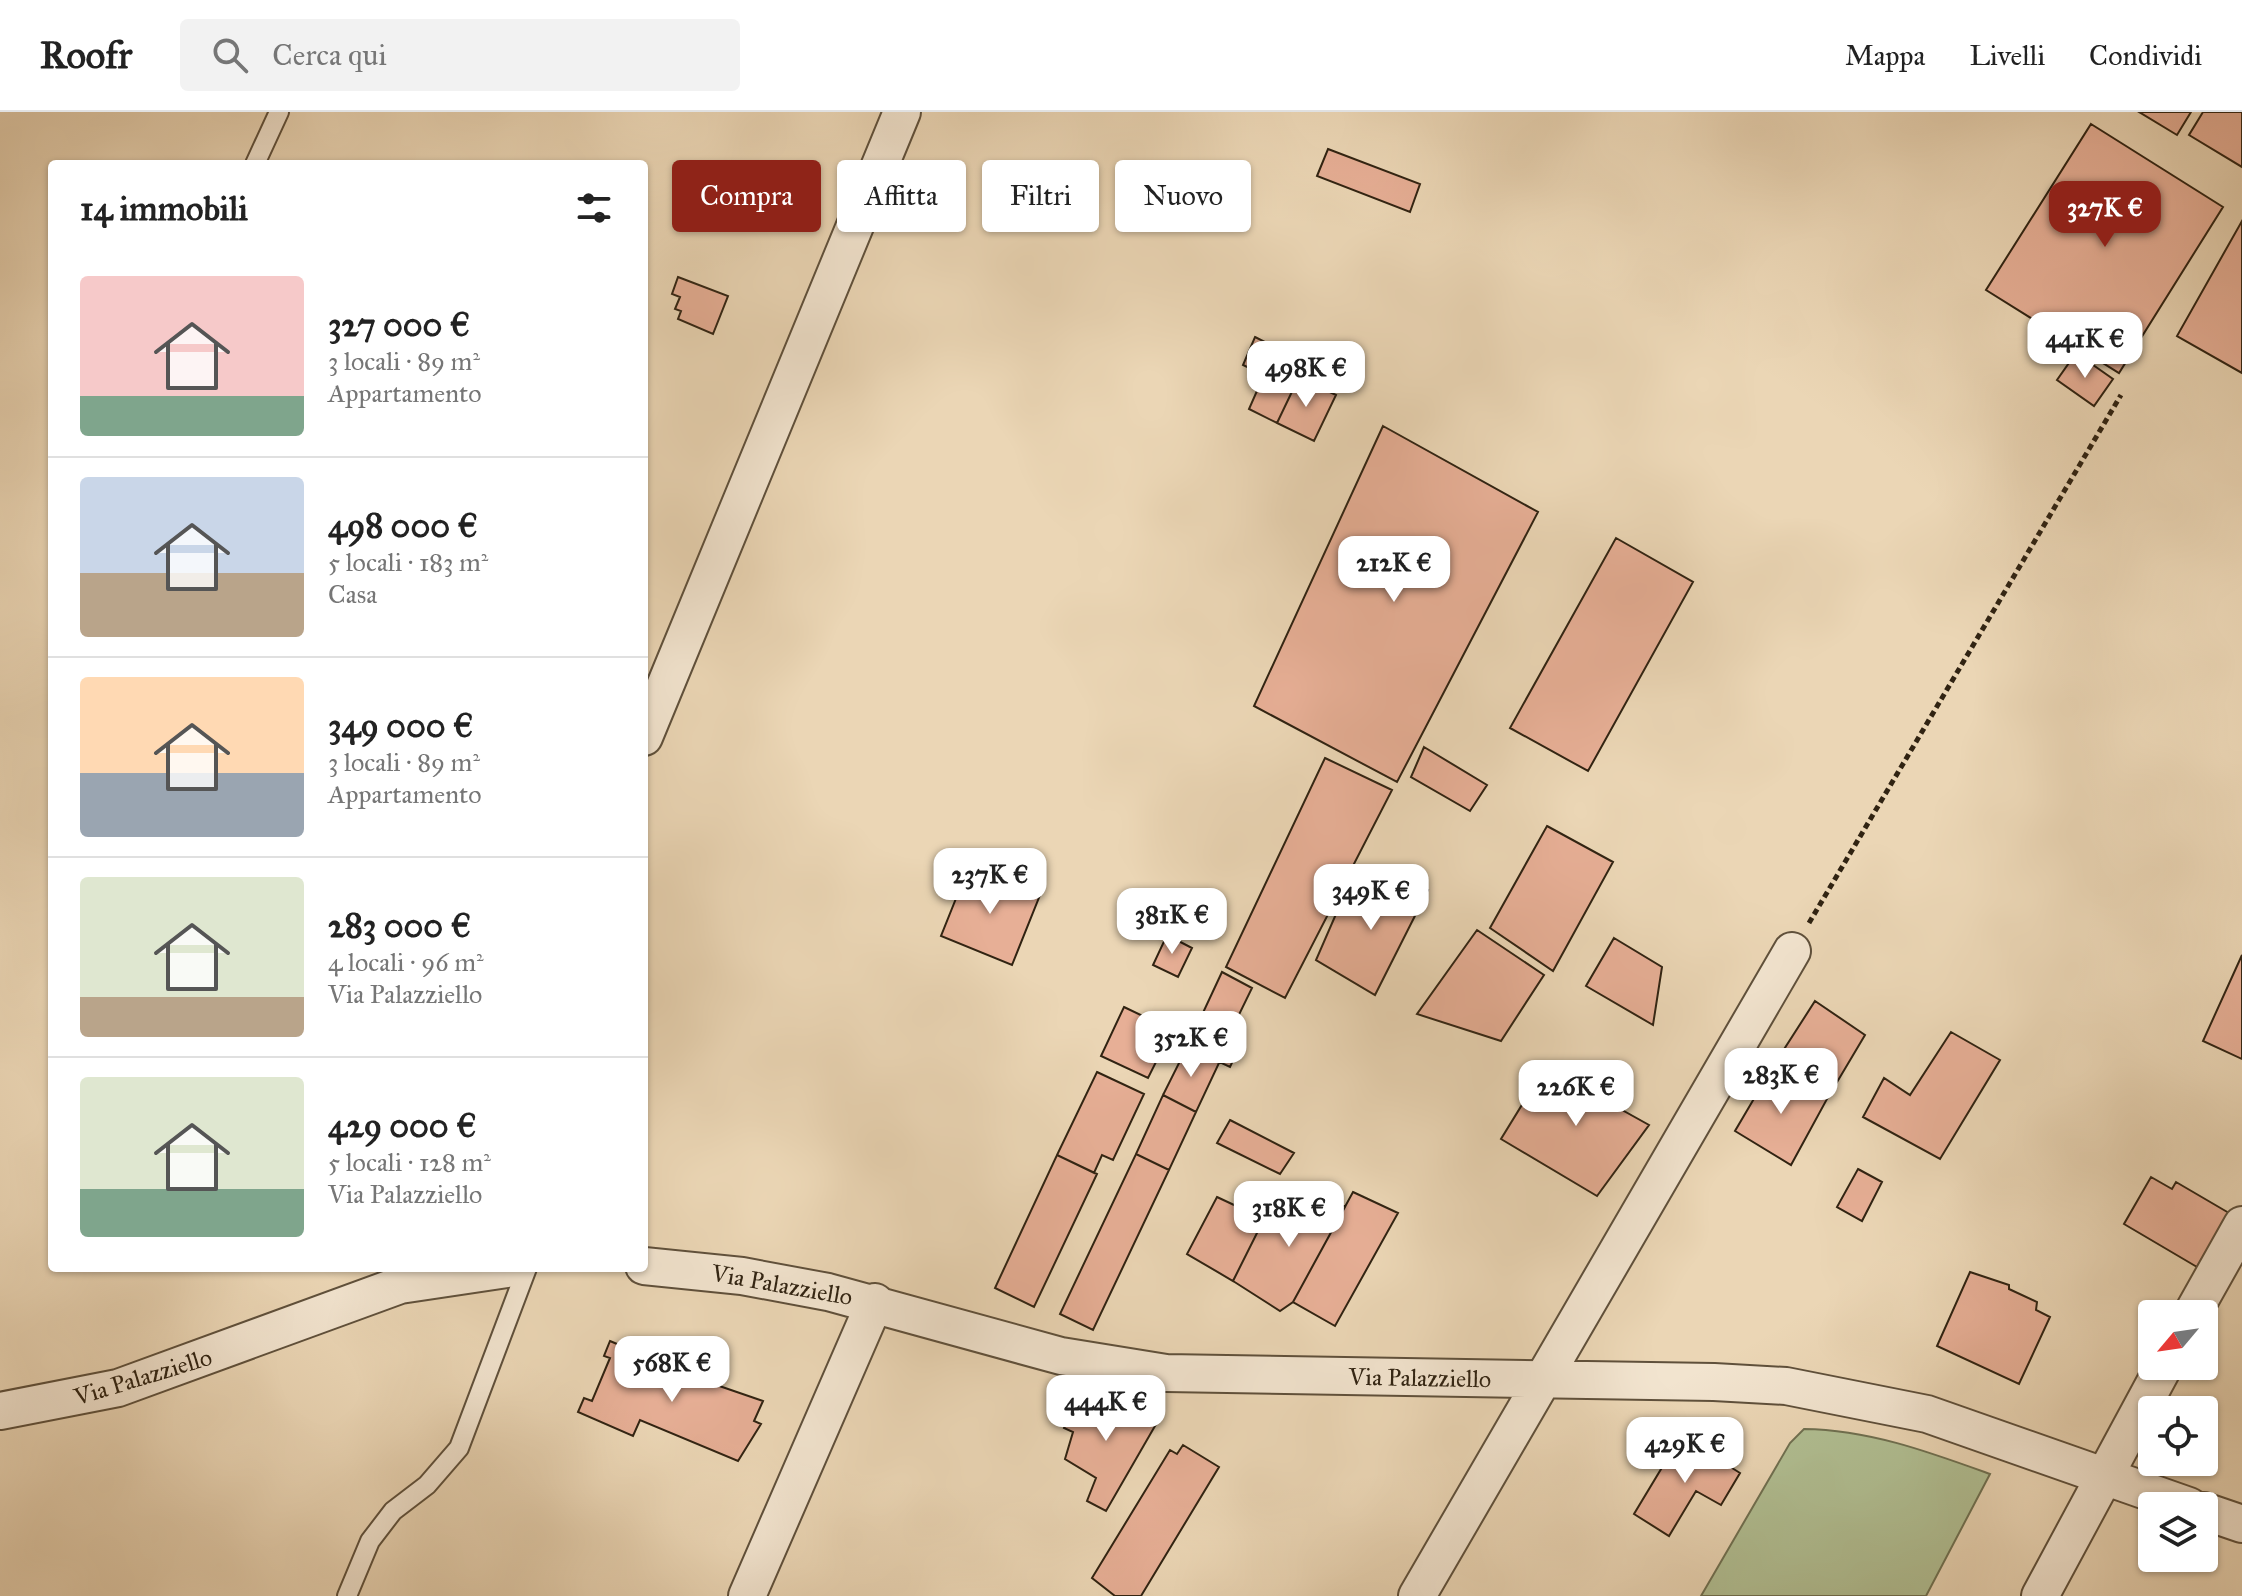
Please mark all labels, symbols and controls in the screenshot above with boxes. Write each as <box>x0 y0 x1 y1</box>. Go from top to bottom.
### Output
search box <box>180 19 740 91</box>
text: Roofr <box>40 32 132 78</box>
icon: search <box>208 33 252 77</box>
text: Cerca qui <box>272 37 387 73</box>
text: Mappa <box>1845 38 1925 73</box>
text: Livelli <box>1969 38 2045 73</box>
text: Condividi <box>2089 38 2202 73</box>
chip: Compra <box>672 160 821 232</box>
chip: Affitta <box>837 160 966 232</box>
chip: Filtri <box>982 160 1099 232</box>
chip: Nuovo <box>1115 160 1251 232</box>
pin: 327K € <box>2040 181 2170 249</box>
icon: filters <box>572 186 616 230</box>
text: 14 immobili <box>80 188 248 229</box>
text: 327K € <box>2067 191 2143 223</box>
text: 327 000 € <box>328 304 470 345</box>
icon: home <box>144 308 240 404</box>
pin: 441K € <box>2020 312 2150 380</box>
text: 441K € <box>2045 322 2125 354</box>
pin: 498K € <box>1241 341 1371 409</box>
text: 3 locali · 89 m² <box>328 345 480 377</box>
text: 498K € <box>1265 351 1347 383</box>
text: Appartamento <box>328 377 482 409</box>
text: 498 000 € <box>328 505 478 546</box>
icon: home <box>144 509 240 605</box>
pin: 212K € <box>1329 536 1459 604</box>
text: 5 locali · 183 m² <box>328 546 488 578</box>
text: 212K € <box>1356 546 1432 578</box>
text: Casa <box>328 578 377 610</box>
text: 349 000 € <box>328 705 473 746</box>
icon: home <box>144 709 240 805</box>
text: 3 locali · 89 m² <box>328 746 480 778</box>
text: Appartamento <box>328 778 482 810</box>
pin: 237K € <box>925 848 1055 916</box>
text: 237K € <box>952 858 1028 890</box>
pin: 349K € <box>1306 864 1436 932</box>
text: 349K € <box>1332 874 1410 906</box>
pin: 381K € <box>1107 888 1237 956</box>
text: 381K € <box>1135 898 1209 930</box>
text: 283 000 € <box>328 905 471 946</box>
icon: home <box>144 909 240 1005</box>
text: 4 locali · 96 m² <box>328 946 484 978</box>
text: Via Palazziello <box>328 978 482 1010</box>
pin: 352K € <box>1126 1011 1256 1079</box>
text: 352K € <box>1153 1021 1229 1053</box>
pin: 283K € <box>1716 1048 1846 1116</box>
text: 283K € <box>1743 1058 1819 1090</box>
pin: 226K € <box>1511 1060 1641 1128</box>
text: 226K € <box>1537 1070 1615 1102</box>
text: 429 000 € <box>328 1105 477 1146</box>
icon: home <box>144 1109 240 1205</box>
text: 5 locali · 128 m² <box>328 1146 491 1178</box>
text: Via Palazziello <box>328 1178 482 1210</box>
pin: 318K € <box>1224 1181 1354 1249</box>
text: 318K € <box>1252 1191 1326 1223</box>
street label: Via Palazziello <box>708 1258 855 1312</box>
north arrow <box>2138 1300 2218 1380</box>
map controls <box>2138 1300 2218 1572</box>
pin: 568K € <box>607 1336 737 1404</box>
street label: Via Palazziello <box>70 1342 216 1412</box>
text: 568K € <box>632 1346 712 1378</box>
street label: Via Palazziello <box>1347 1362 1492 1394</box>
pin: 444K € <box>1041 1375 1171 1443</box>
text: 444K € <box>1064 1385 1148 1417</box>
button: locate <box>2138 1396 2218 1476</box>
pin: 429K € <box>1620 1417 1750 1485</box>
text: 429K € <box>1644 1427 1726 1459</box>
button: layers <box>2138 1492 2218 1572</box>

